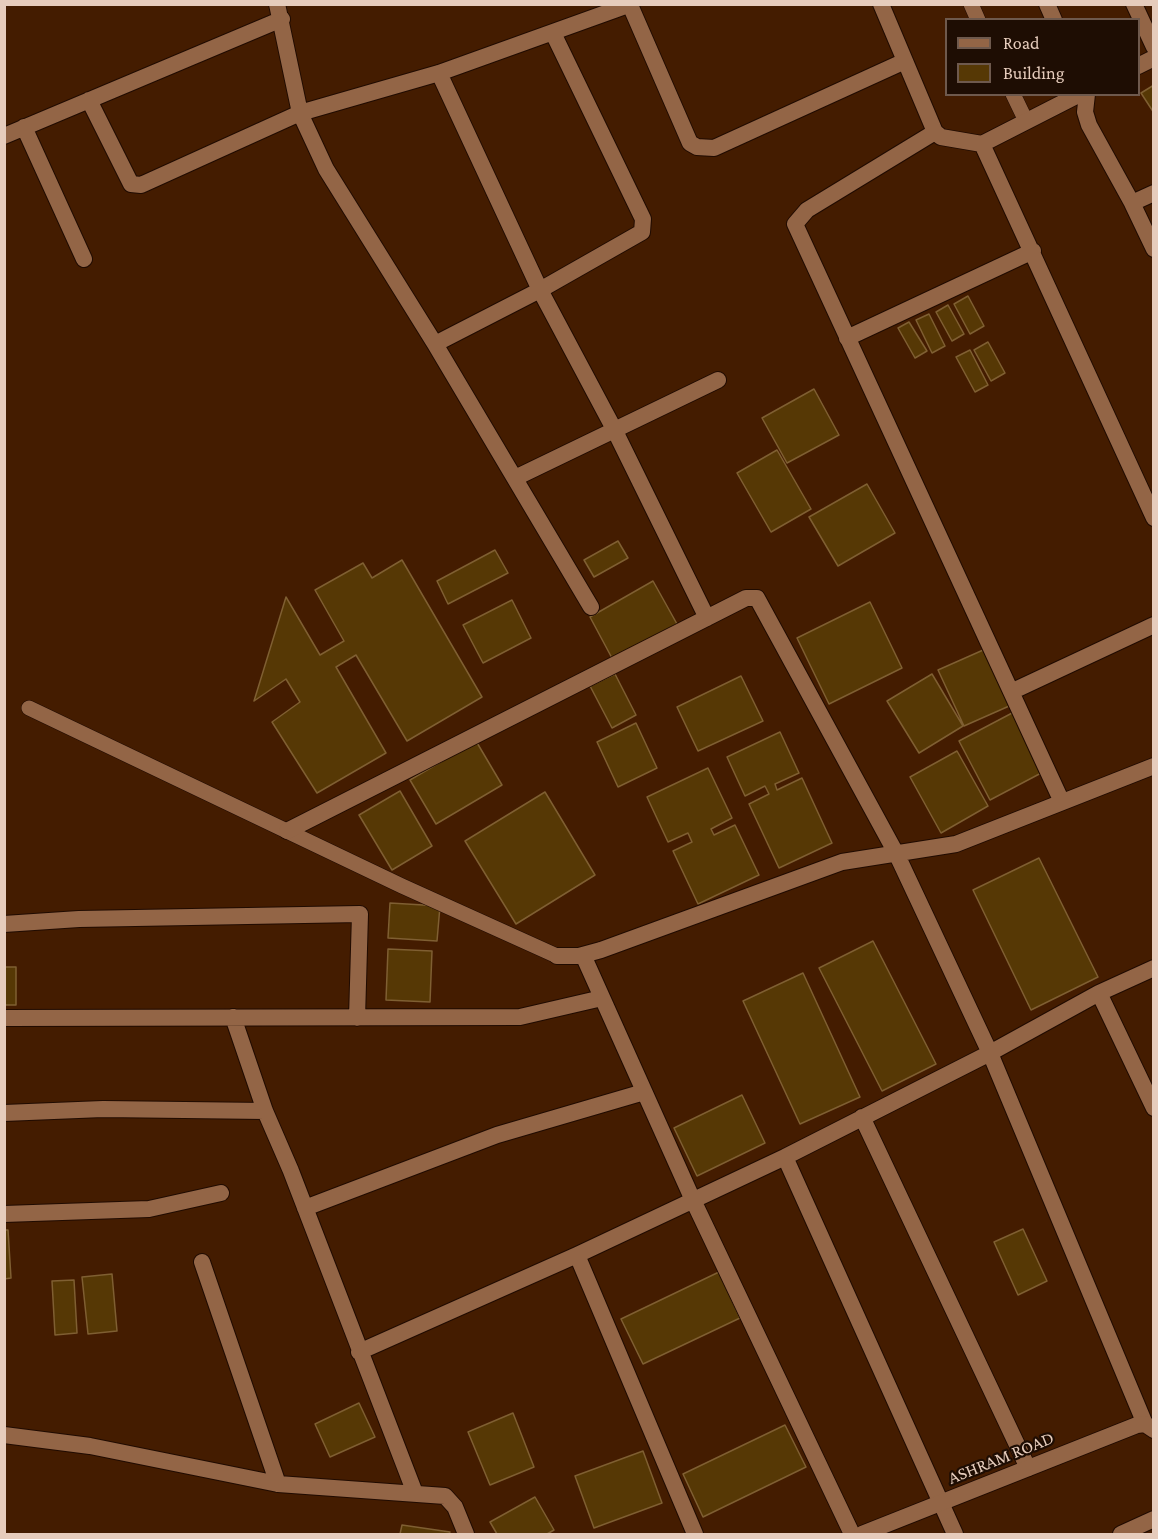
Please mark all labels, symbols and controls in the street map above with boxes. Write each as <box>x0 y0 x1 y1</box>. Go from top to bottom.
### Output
legend <box>945 18 1140 96</box>
text: Road <box>1003 33 1040 53</box>
text: Building <box>1003 63 1064 83</box>
street label: ASHRAM ROAD <box>945 1427 1057 1489</box>

